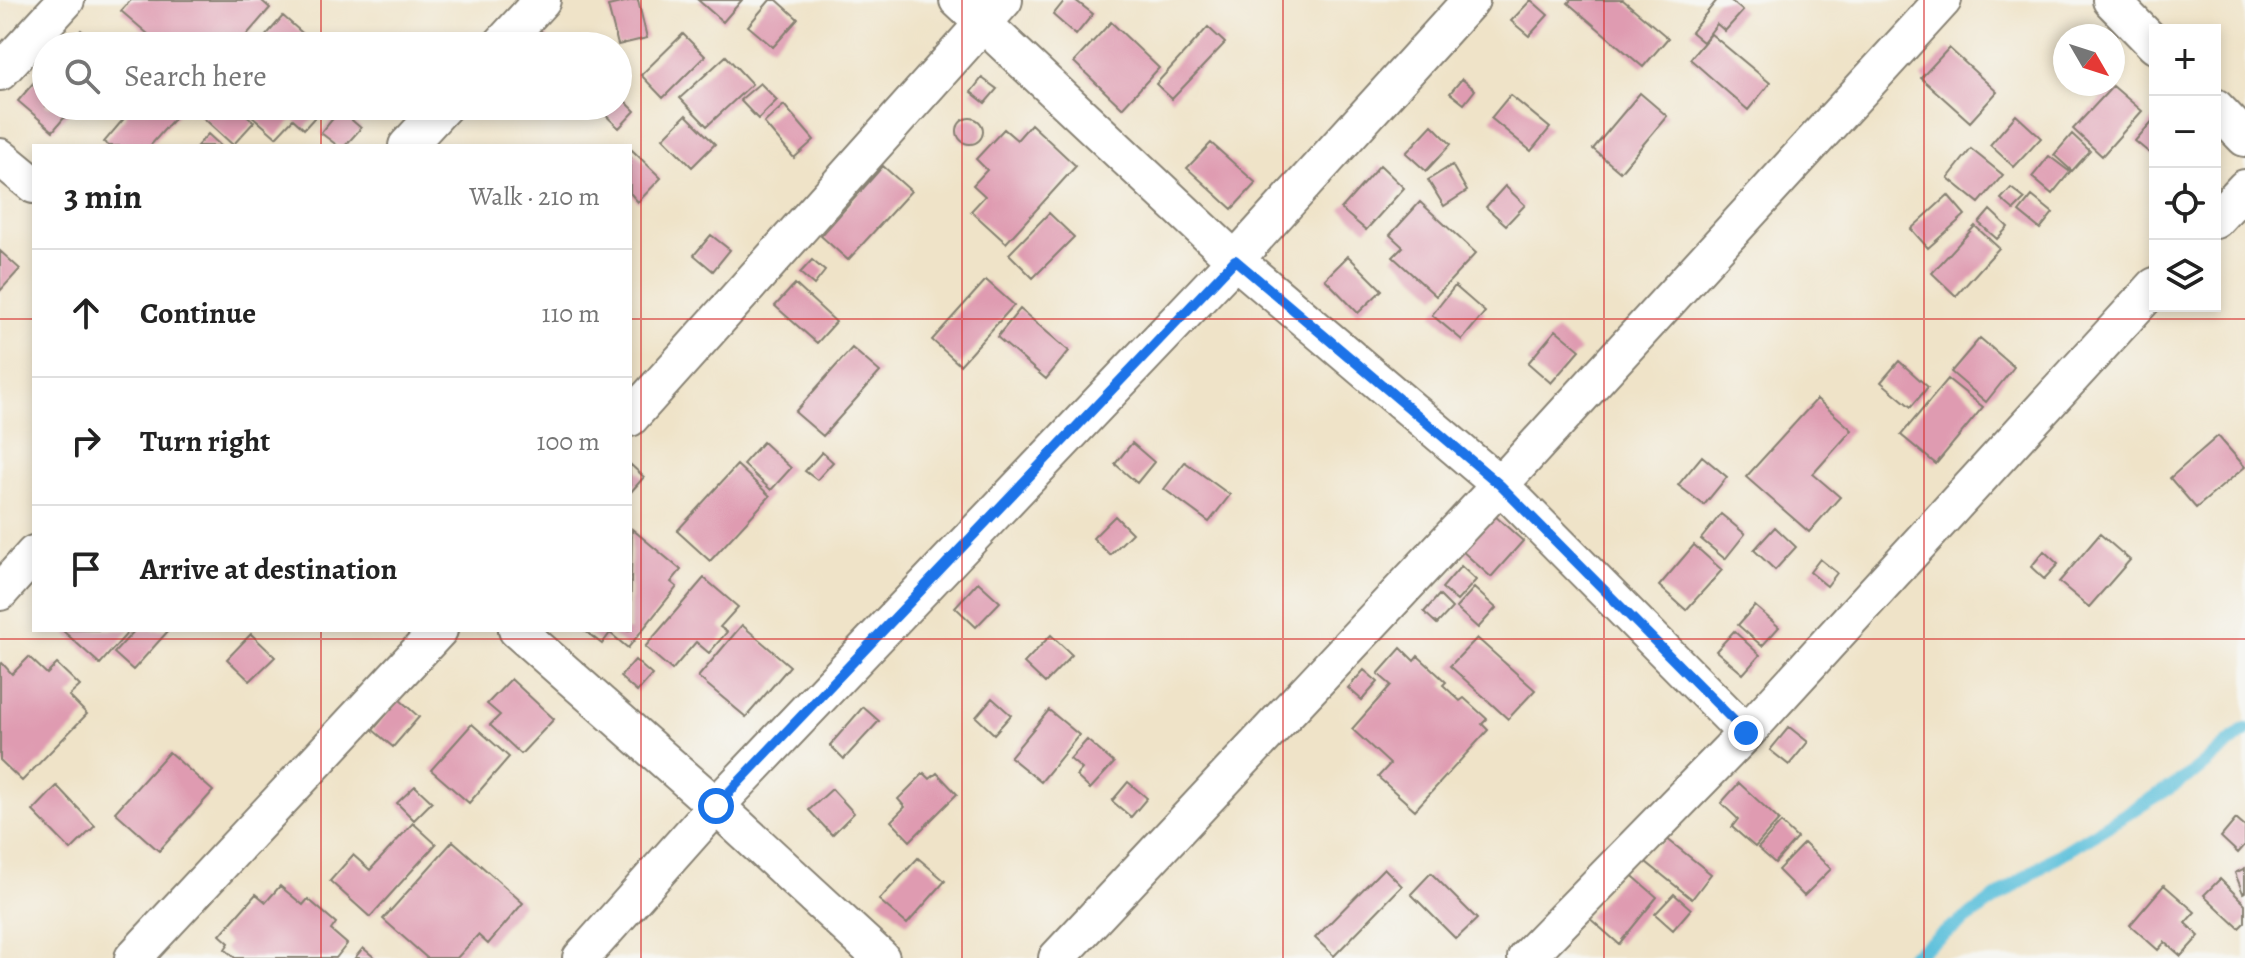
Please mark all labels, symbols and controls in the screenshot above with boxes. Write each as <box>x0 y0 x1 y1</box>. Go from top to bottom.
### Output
north arrow <box>2053 24 2125 96</box>
map controls <box>2149 24 2221 312</box>
button: + <box>2149 24 2221 96</box>
search box <box>32 32 632 120</box>
icon: search <box>60 54 104 98</box>
text: Search here <box>124 56 267 96</box>
button: − <box>2149 96 2221 168</box>
button: locate <box>2149 168 2221 240</box>
text: 3 min <box>64 173 142 220</box>
text: Walk · 210 m <box>469 179 600 214</box>
button: layers <box>2149 240 2221 312</box>
icon: ahead <box>64 291 108 335</box>
text: Continue <box>140 293 256 333</box>
text: 110 m <box>542 296 600 331</box>
icon: right <box>64 419 108 463</box>
text: Turn right <box>140 421 270 461</box>
text: 100 m <box>537 424 600 459</box>
icon: arrive <box>64 547 108 591</box>
text: Arrive at destination <box>140 549 397 589</box>
route end <box>1728 715 1764 751</box>
route start <box>698 788 734 824</box>

